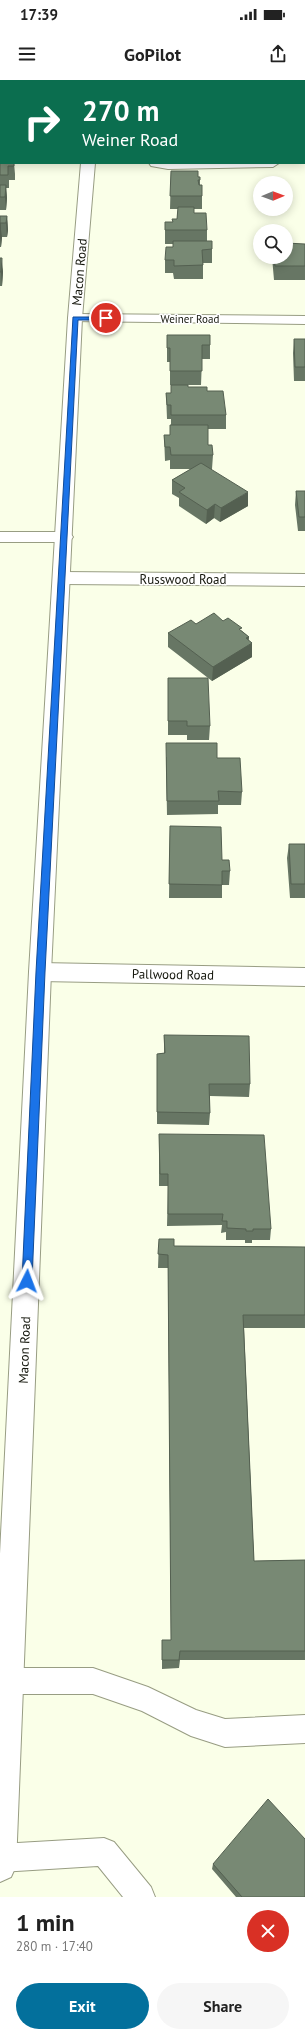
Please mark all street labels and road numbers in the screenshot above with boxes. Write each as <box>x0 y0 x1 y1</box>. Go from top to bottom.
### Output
street label: Macon Road <box>68 238 91 306</box>
street label: Weiner Road <box>161 312 219 326</box>
street label: Russwood Road <box>140 571 226 588</box>
street label: Pallwood Road <box>132 965 214 984</box>
street label: Macon Road <box>15 1316 34 1384</box>

